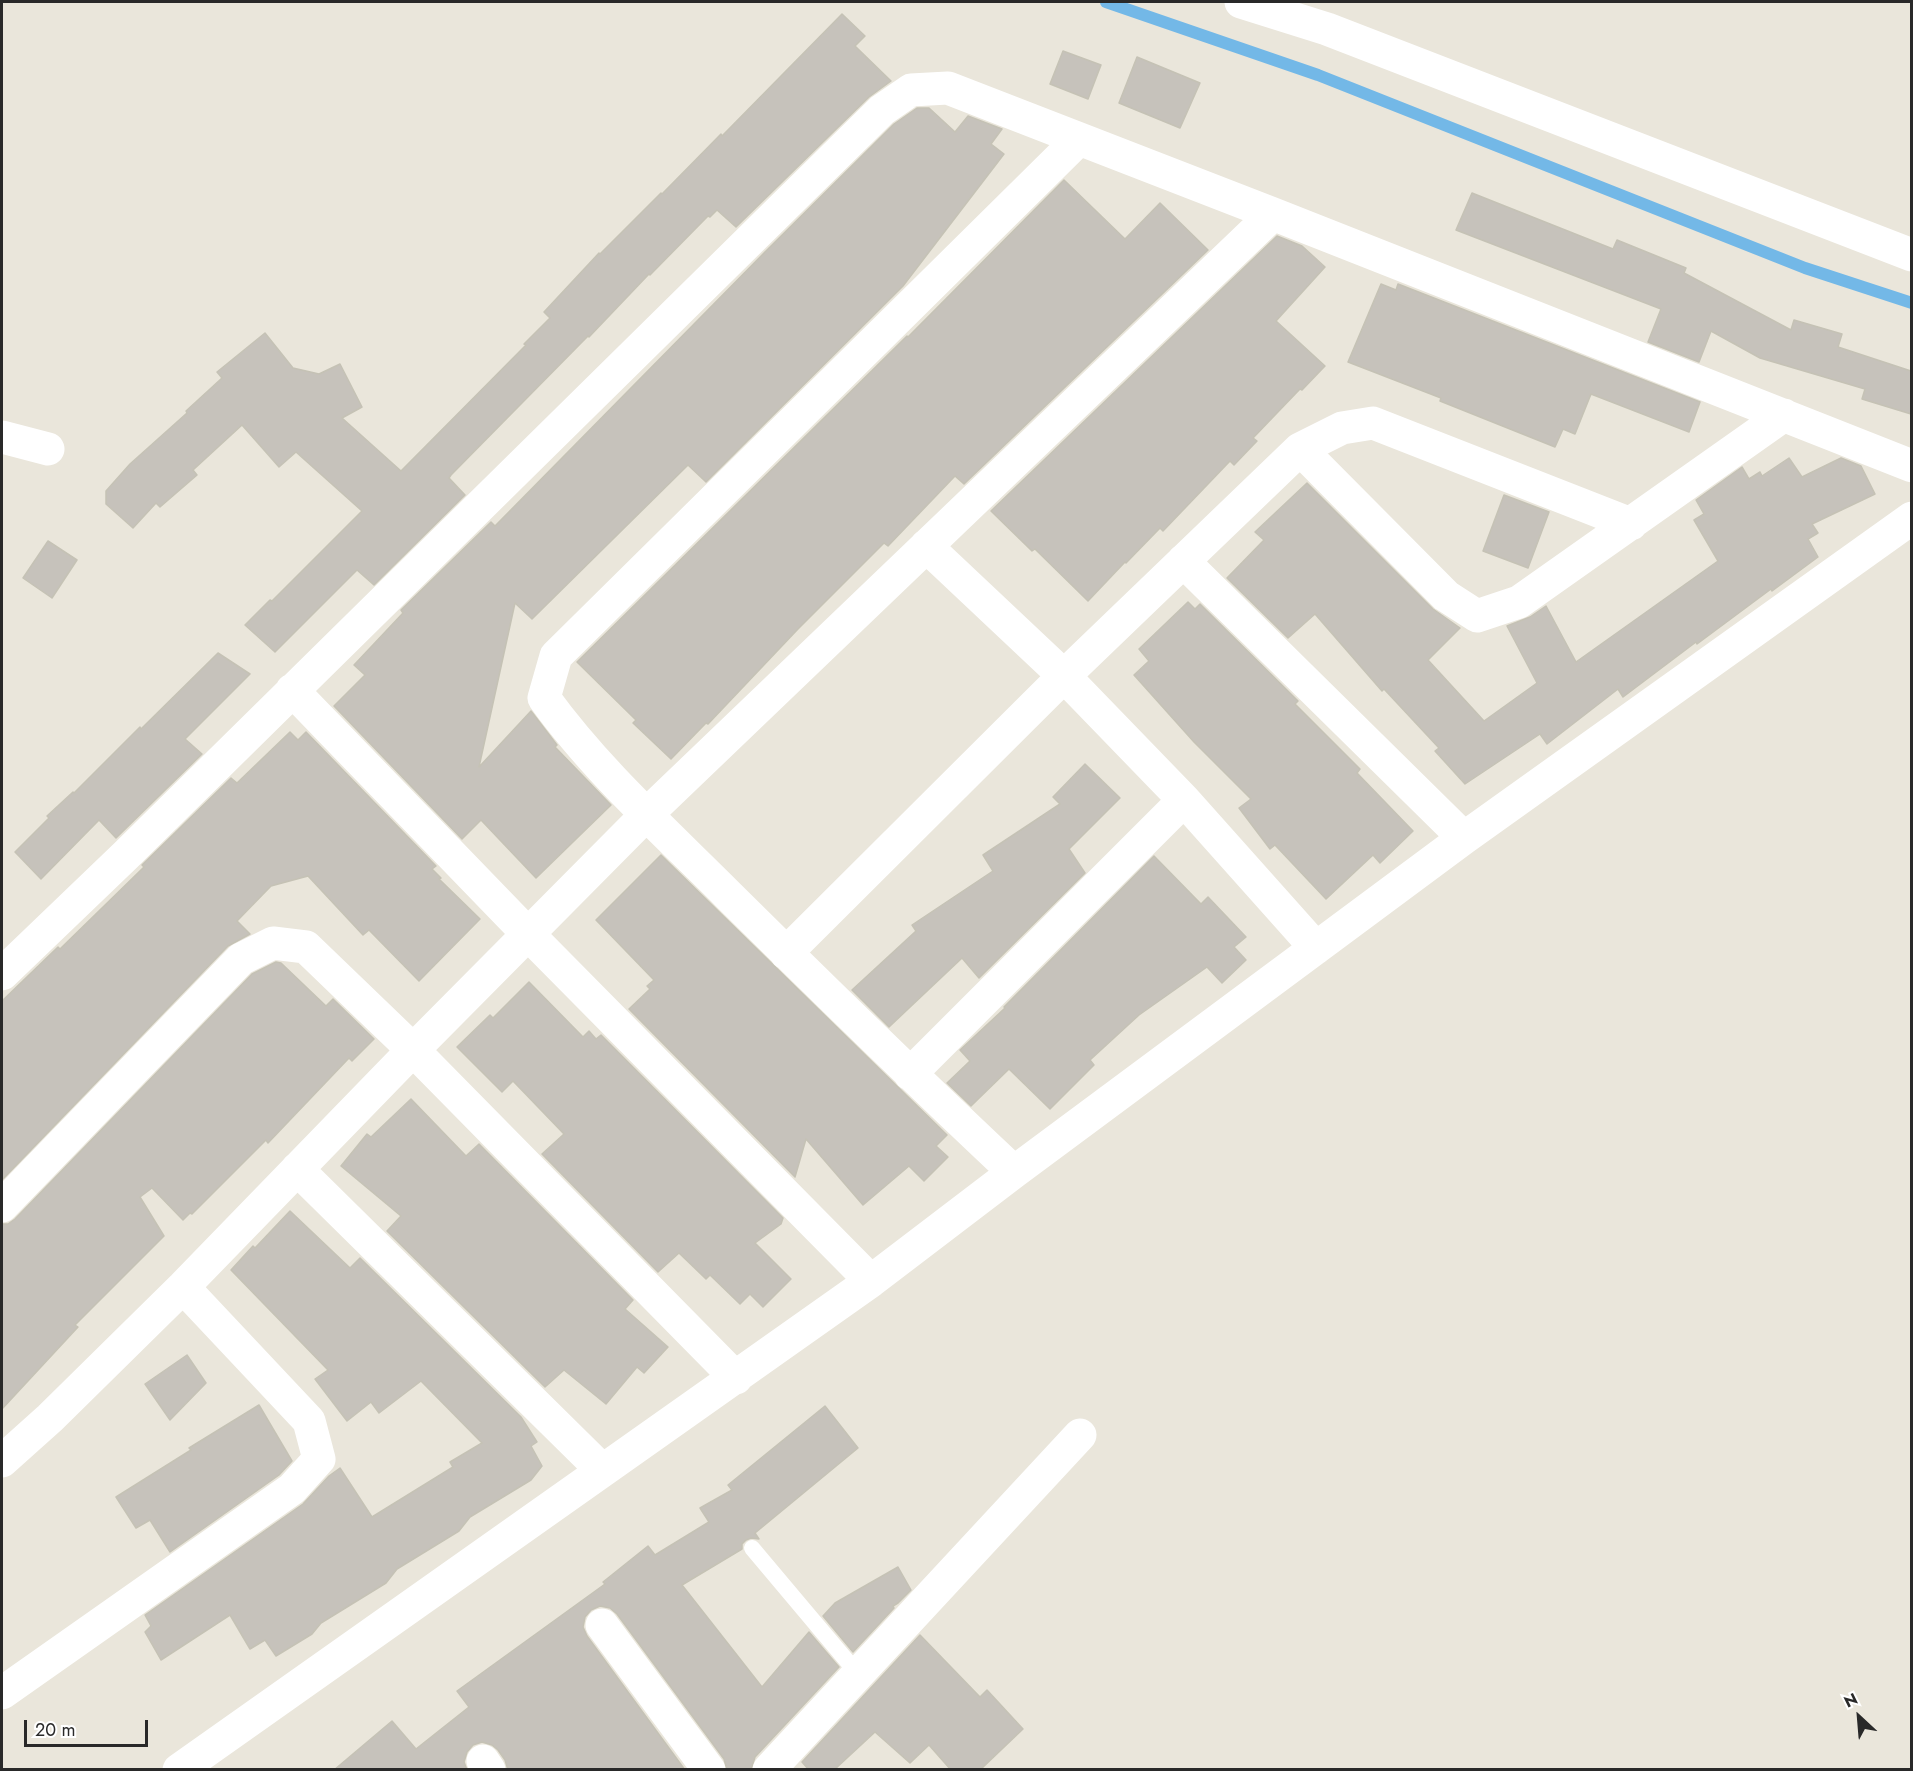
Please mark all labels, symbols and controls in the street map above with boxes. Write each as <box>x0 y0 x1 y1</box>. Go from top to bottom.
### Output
north arrow <box>1829 1687 1889 1747</box>
text: N <box>1840 1687 1862 1713</box>
scale bar <box>27 1708 152 1746</box>
text: 20 m <box>35 1717 75 1743</box>

